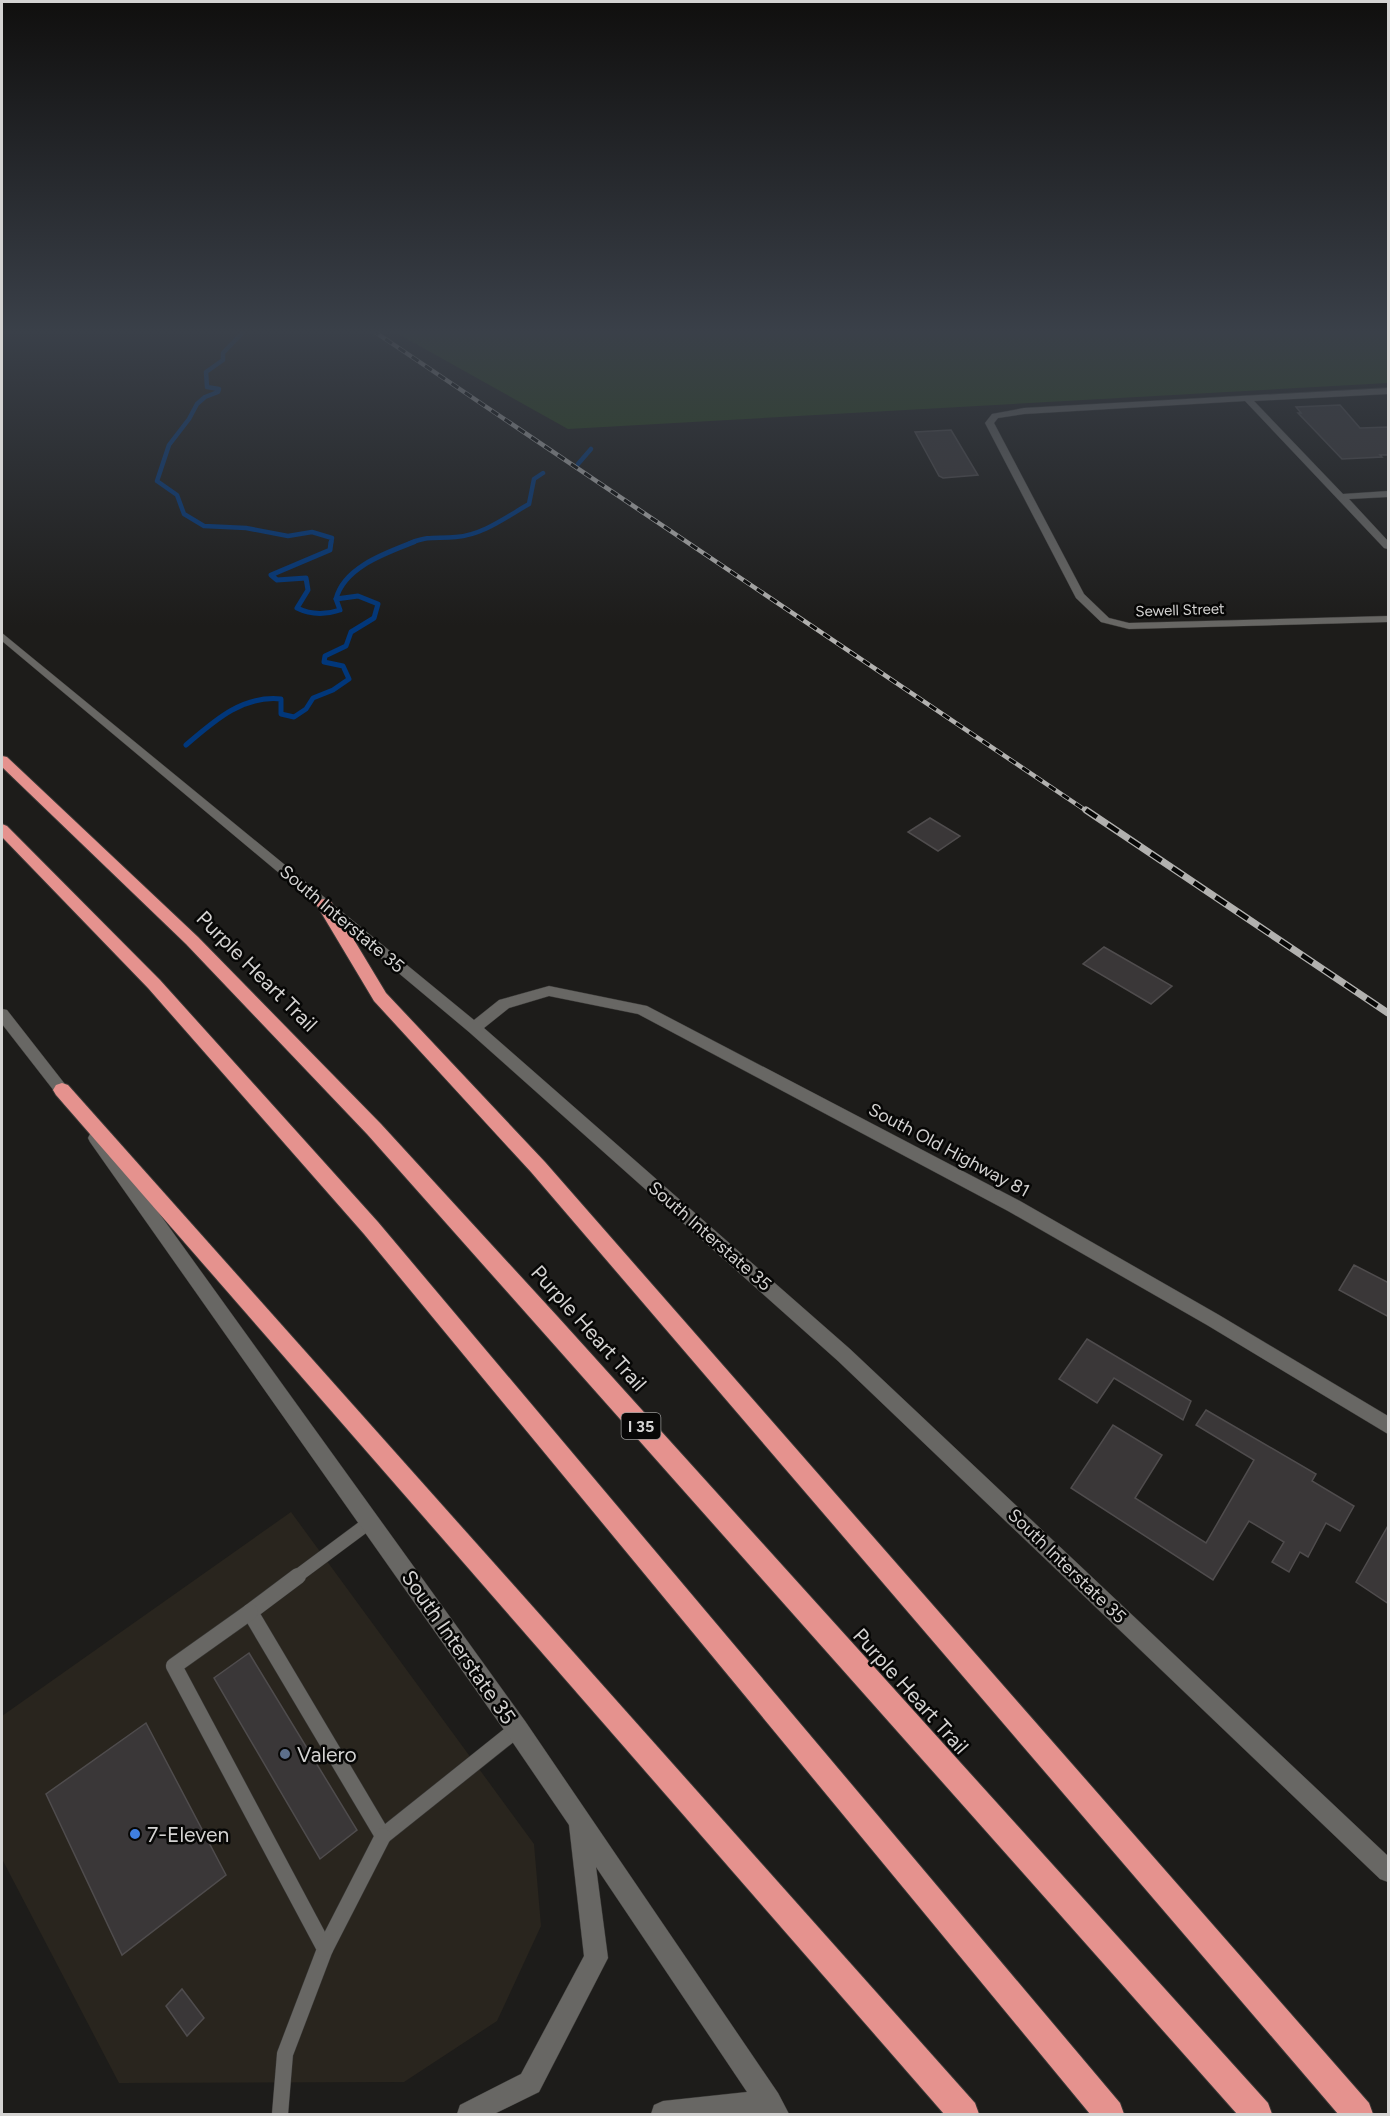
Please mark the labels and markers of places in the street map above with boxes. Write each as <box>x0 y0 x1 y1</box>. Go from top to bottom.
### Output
place label: Valero <box>297 1742 357 1767</box>
marker: Valero <box>278 1747 292 1761</box>
place label: 7-Eleven <box>147 1822 229 1847</box>
marker: 7-Eleven <box>128 1827 142 1841</box>

